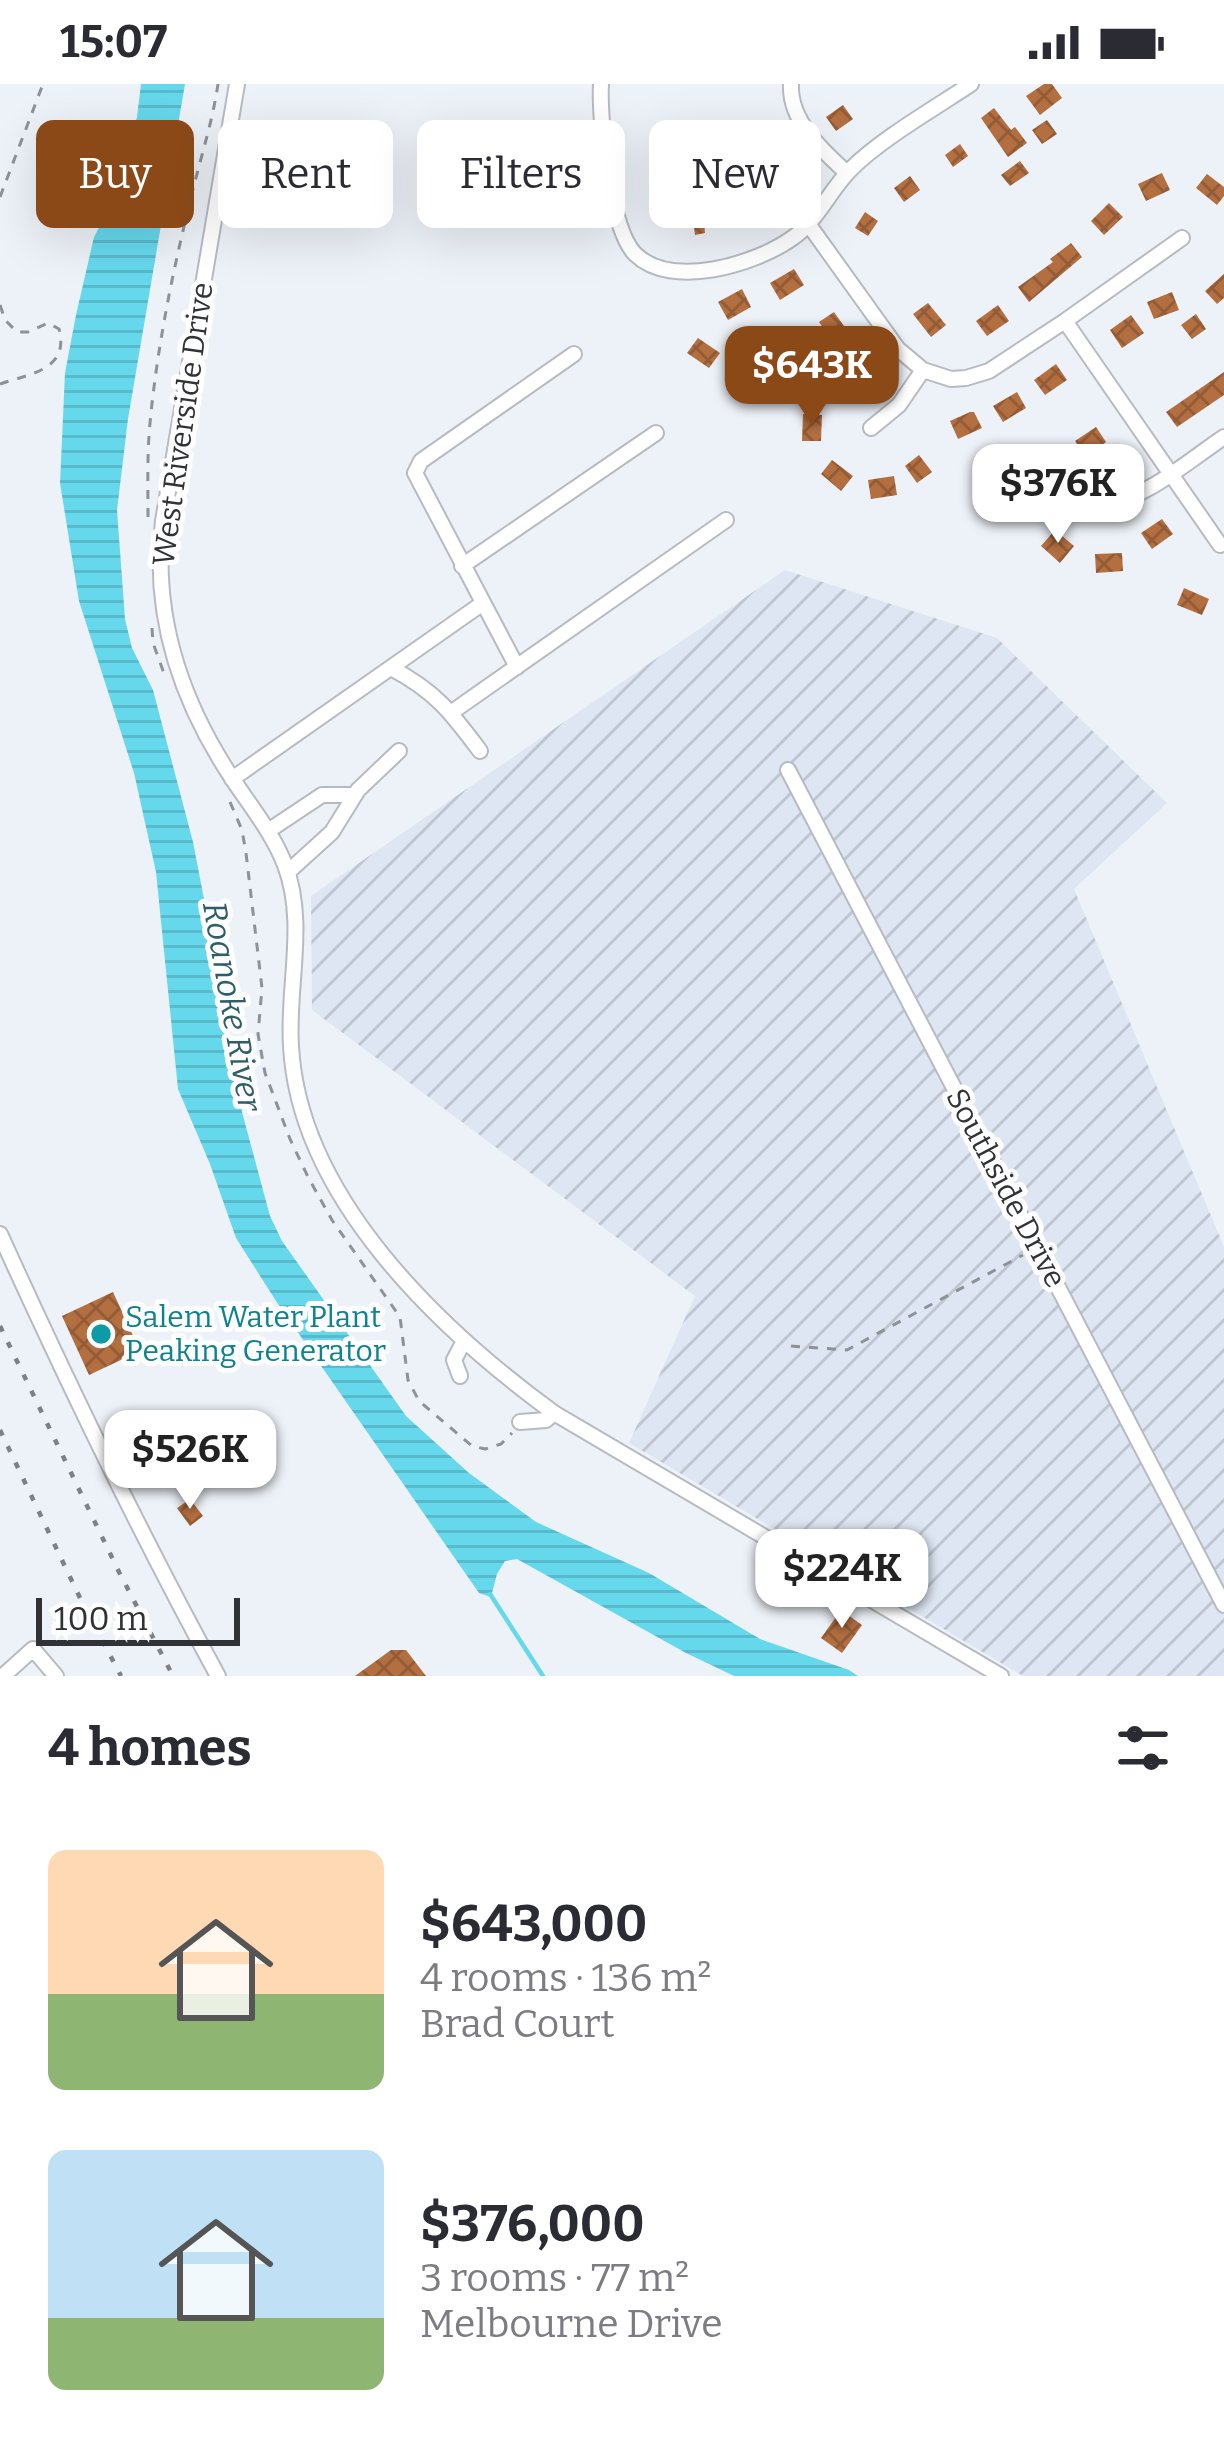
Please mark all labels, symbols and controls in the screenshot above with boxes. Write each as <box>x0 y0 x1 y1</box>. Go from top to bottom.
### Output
text: 15:07 <box>60 15 167 69</box>
chip: Buy <box>36 120 194 228</box>
chip: Rent <box>218 120 393 228</box>
chip: Filters <box>417 120 625 228</box>
chip: New <box>649 120 821 228</box>
street label: West Riverside Drive <box>145 280 221 568</box>
pin: $643K <box>728 326 896 428</box>
text: $643K <box>752 342 872 388</box>
pin: $376K <box>974 444 1142 546</box>
text: $376K <box>999 460 1117 506</box>
water label: Roanoke River <box>194 898 270 1116</box>
street label: Southside Drive <box>938 1082 1074 1294</box>
place label: Salem Water Plant Peaking Generator <box>125 1299 386 1369</box>
marker: Salem Water Plant Peaking Generator <box>88 1321 114 1347</box>
pin: $526K <box>106 1410 274 1512</box>
text: $526K <box>131 1426 249 1472</box>
pin: $224K <box>758 1529 926 1631</box>
text: $224K <box>782 1545 902 1591</box>
scale bar <box>36 1592 240 1645</box>
text: 100 m <box>54 1599 148 1639</box>
icon: filters <box>1110 1715 1176 1781</box>
text: 4 homes <box>48 1717 252 1779</box>
text: $643,000 <box>420 1893 647 1955</box>
icon: home <box>144 1898 288 2042</box>
text: 4 rooms · 136 m² <box>420 1955 711 2001</box>
text: Brad Court <box>420 2001 615 2047</box>
text: $376,000 <box>420 2193 645 2255</box>
icon: home <box>144 2198 288 2342</box>
text: 3 rooms · 77 m² <box>420 2255 689 2301</box>
text: Melbourne Drive <box>420 2301 723 2347</box>

